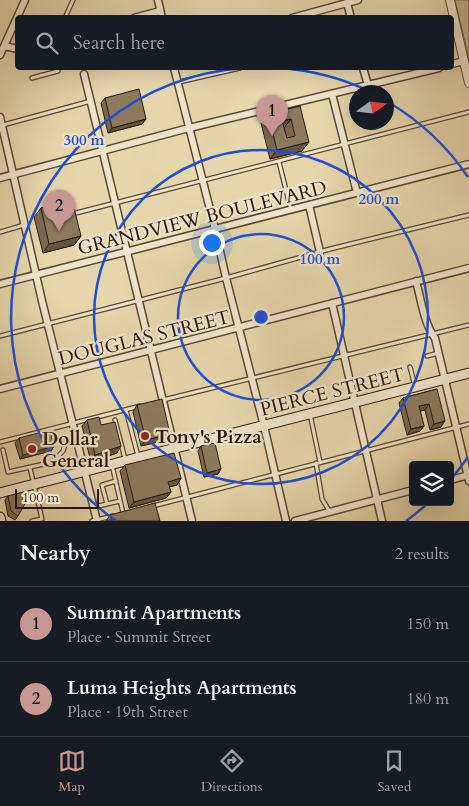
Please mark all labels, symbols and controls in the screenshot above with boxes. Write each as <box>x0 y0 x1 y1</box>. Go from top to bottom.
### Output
search box <box>15 15 454 70</box>
icon: search <box>33 29 61 57</box>
text: Search here <box>73 30 165 56</box>
north arrow <box>349 85 394 130</box>
pin: 1 <box>256 95 288 136</box>
text: 300 m <box>64 130 105 150</box>
street label: GRANDVIEW BOULEVARD <box>75 174 329 262</box>
text: 200 m <box>359 189 400 209</box>
pin: 2 <box>43 190 75 231</box>
your location <box>199 230 225 256</box>
text: 100 m <box>300 249 341 269</box>
street label: DOUGLAS STREET <box>56 304 233 372</box>
centre of rings <box>252 308 270 326</box>
street label: PIERCE STREET <box>257 361 407 422</box>
place label: Tony's Pizza <box>155 424 262 450</box>
place label: Dollar General <box>42 426 110 474</box>
marker: Tony's Pizza <box>139 430 151 442</box>
marker: Dollar General <box>26 443 38 455</box>
map controls <box>409 461 454 506</box>
button: layers <box>409 461 454 506</box>
scale bar <box>15 486 99 509</box>
text: 100 m <box>22 488 59 507</box>
text: Nearby <box>20 539 91 568</box>
text: 2 results <box>395 543 449 565</box>
text: Summit Apartments <box>67 600 241 626</box>
text: 1 <box>32 613 40 635</box>
text: 150 m <box>407 613 449 635</box>
text: Place · Summit Street <box>67 626 211 648</box>
text: Luma Heights Apartments <box>67 675 296 701</box>
text: 2 <box>32 688 40 710</box>
text: 180 m <box>407 688 449 710</box>
text: Place · 19th Street <box>67 701 188 723</box>
tab: Map <box>58 747 86 796</box>
tab: Directions <box>201 747 262 796</box>
tab: Saved <box>377 747 411 796</box>

